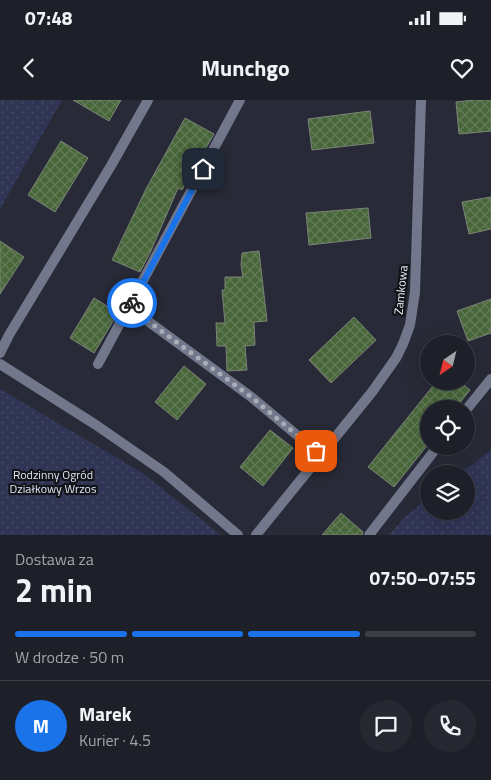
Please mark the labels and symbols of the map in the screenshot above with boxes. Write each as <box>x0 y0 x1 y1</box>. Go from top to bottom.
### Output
pin <box>182 148 224 190</box>
street label: Zamkowa <box>388 264 413 316</box>
courier <box>107 278 157 328</box>
north arrow <box>420 335 475 390</box>
pin <box>295 430 337 472</box>
park label: Rodzinny Ogród Działkowy Wrzos <box>10 465 97 498</box>

